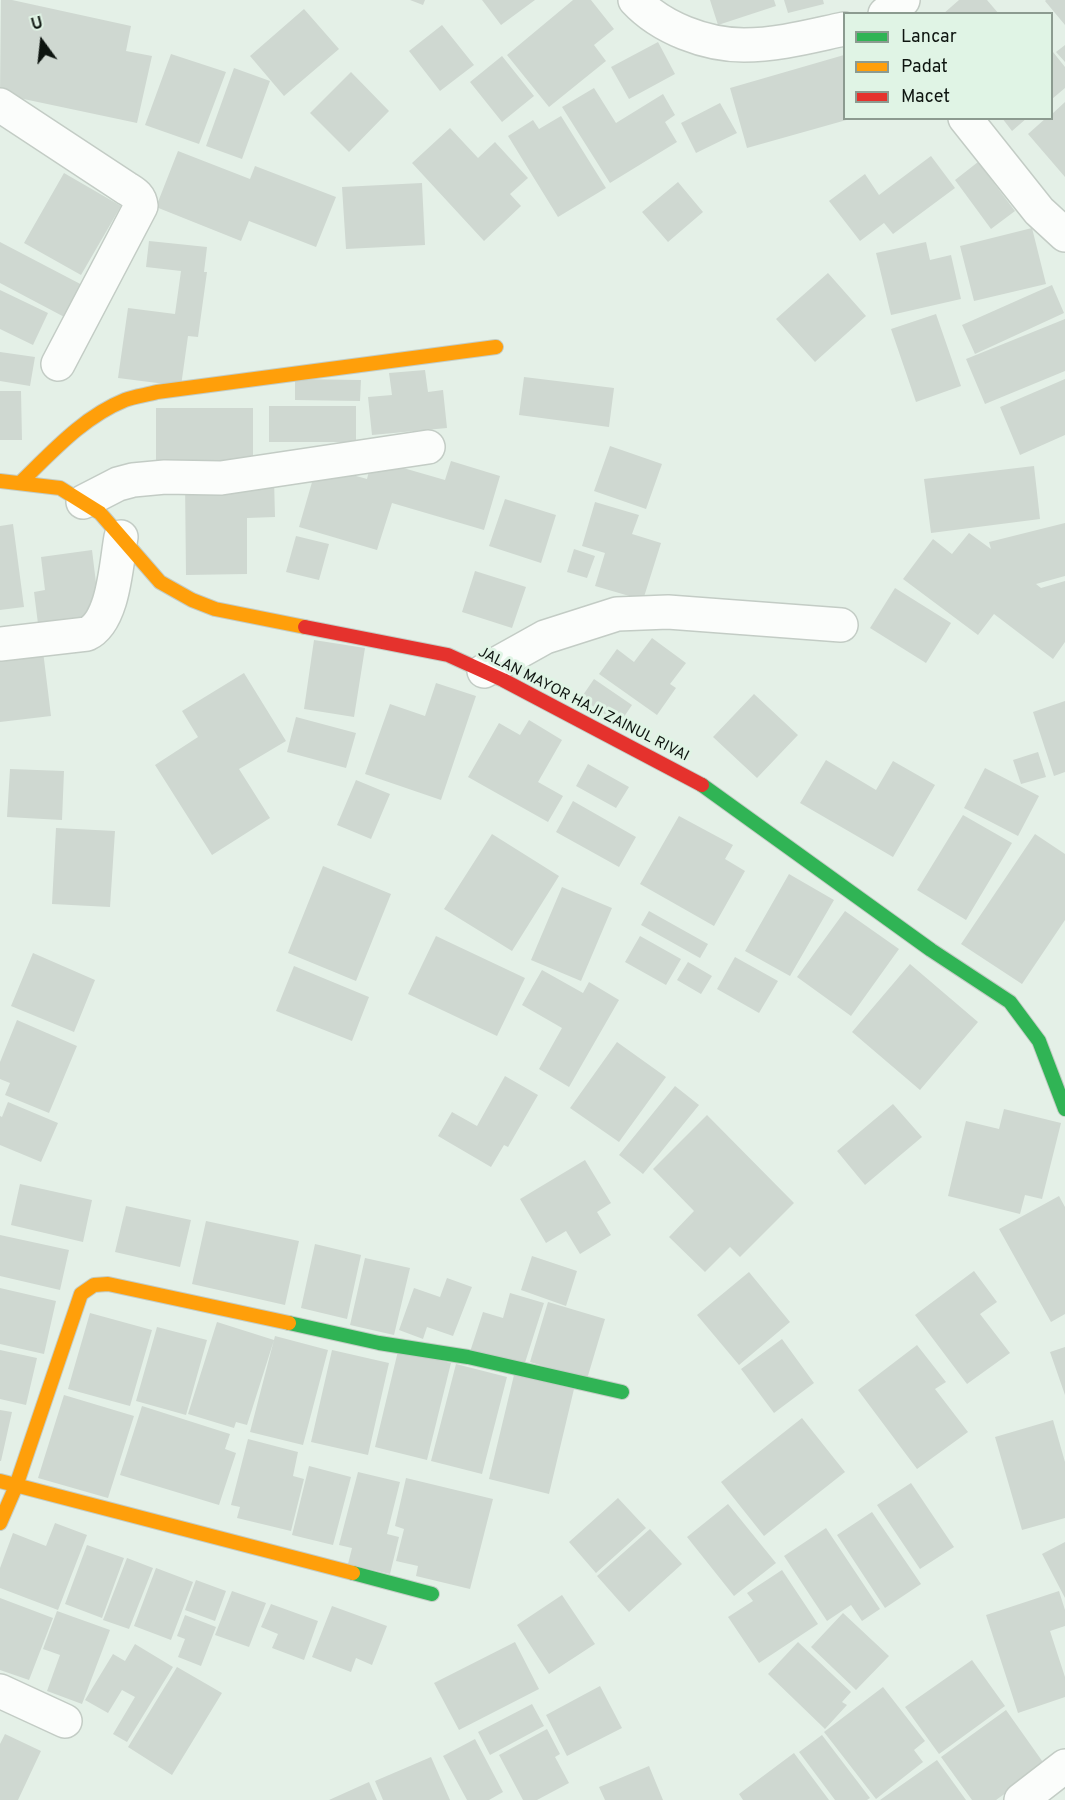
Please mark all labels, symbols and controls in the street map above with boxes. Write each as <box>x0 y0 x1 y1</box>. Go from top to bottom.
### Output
north arrow <box>12 12 72 72</box>
legend <box>843 12 1053 120</box>
text: U <box>29 13 45 36</box>
text: Lancar <box>901 26 957 49</box>
text: Padat <box>901 56 948 79</box>
text: Macet <box>901 86 950 109</box>
street label: JALAN MAYOR HAJI ZAINUL RIVAI <box>475 644 691 766</box>

